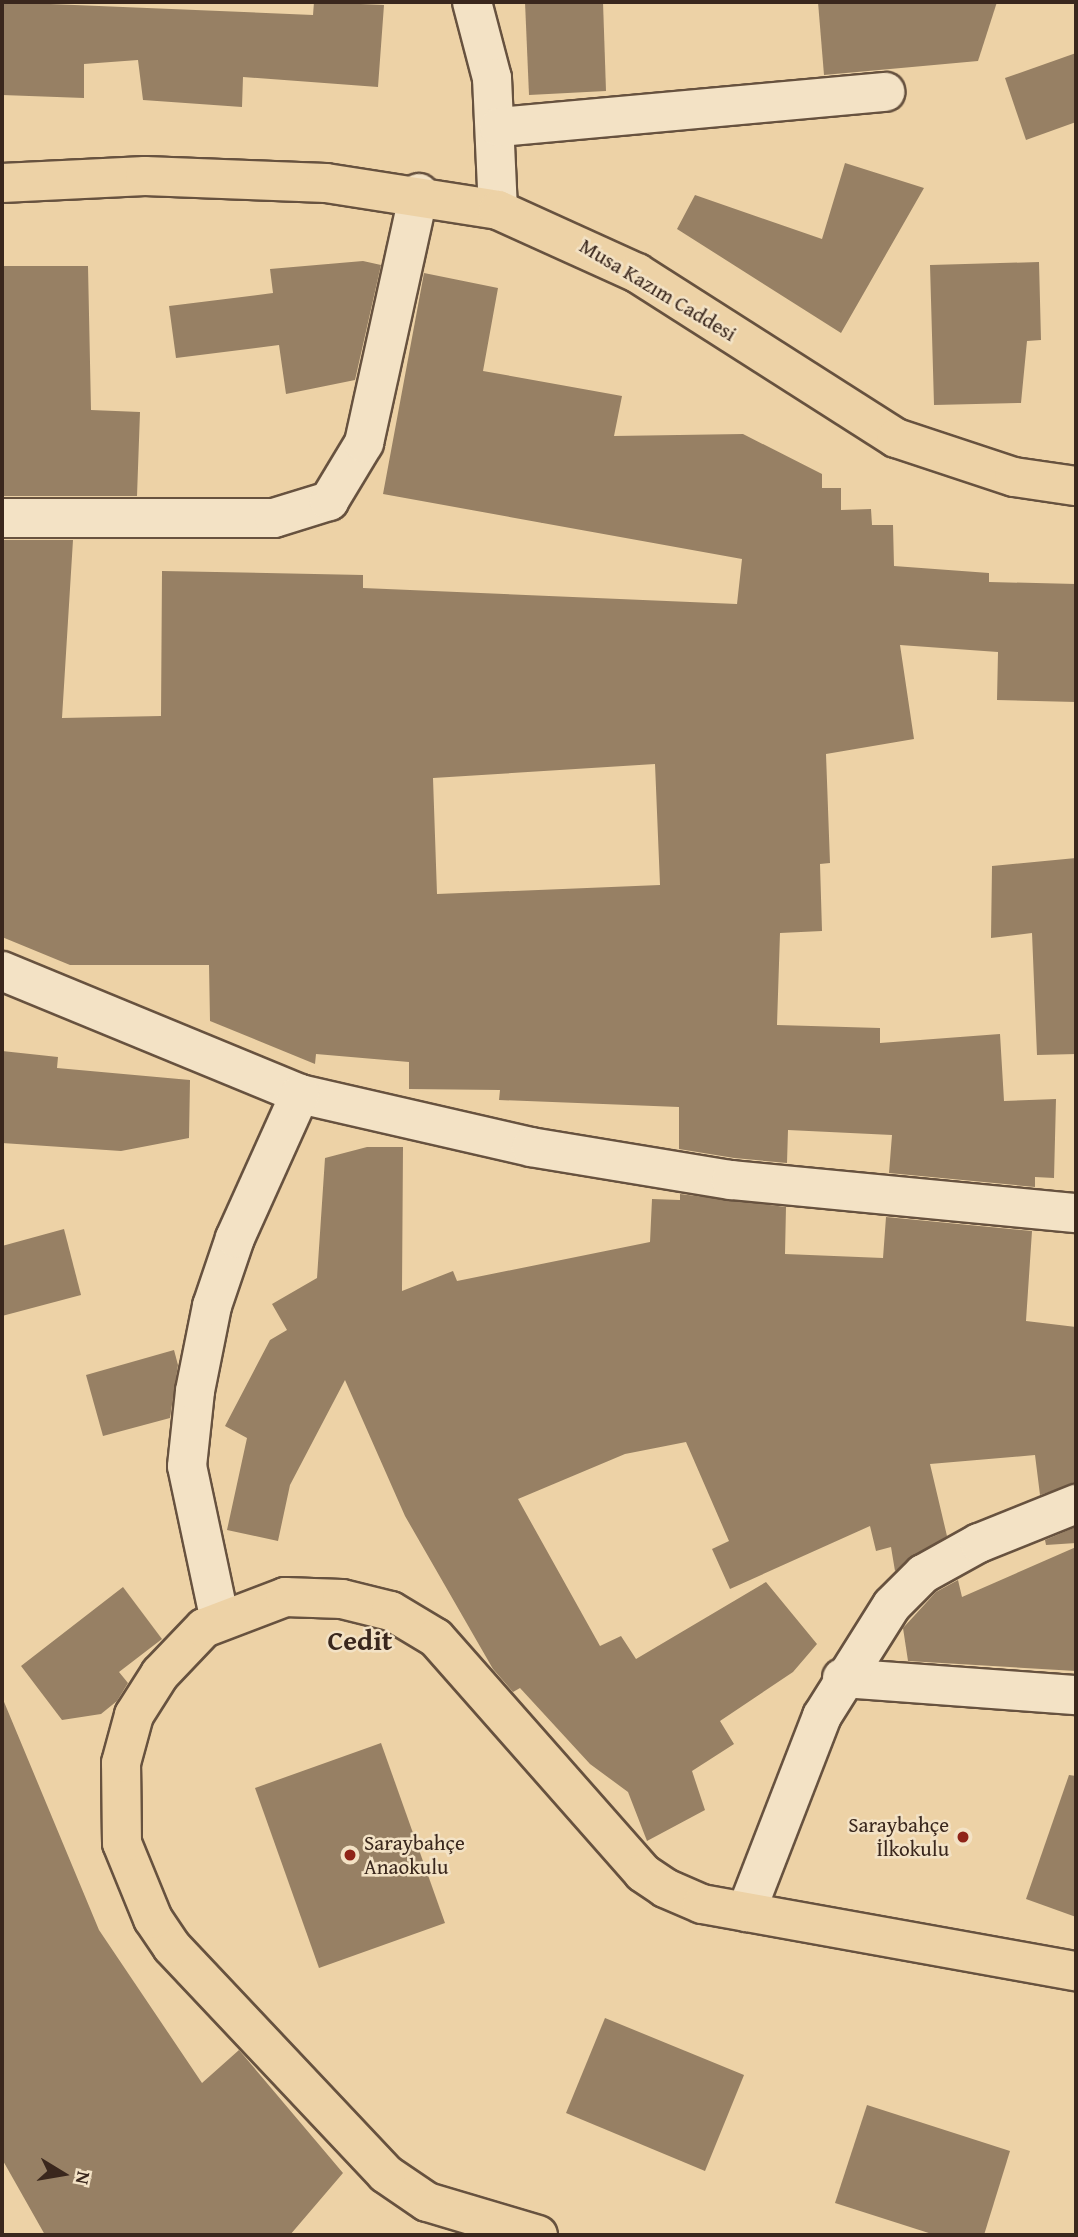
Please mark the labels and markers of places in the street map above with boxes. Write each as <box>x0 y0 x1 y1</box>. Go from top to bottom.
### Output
place label: Saraybahçe İlkokulu <box>848 1812 949 1862</box>
marker: Saraybahçe İlkokulu <box>955 1829 971 1845</box>
place label: Saraybahçe Anaokulu <box>364 1830 465 1880</box>
marker: Saraybahçe Anaokulu <box>342 1847 358 1863</box>

